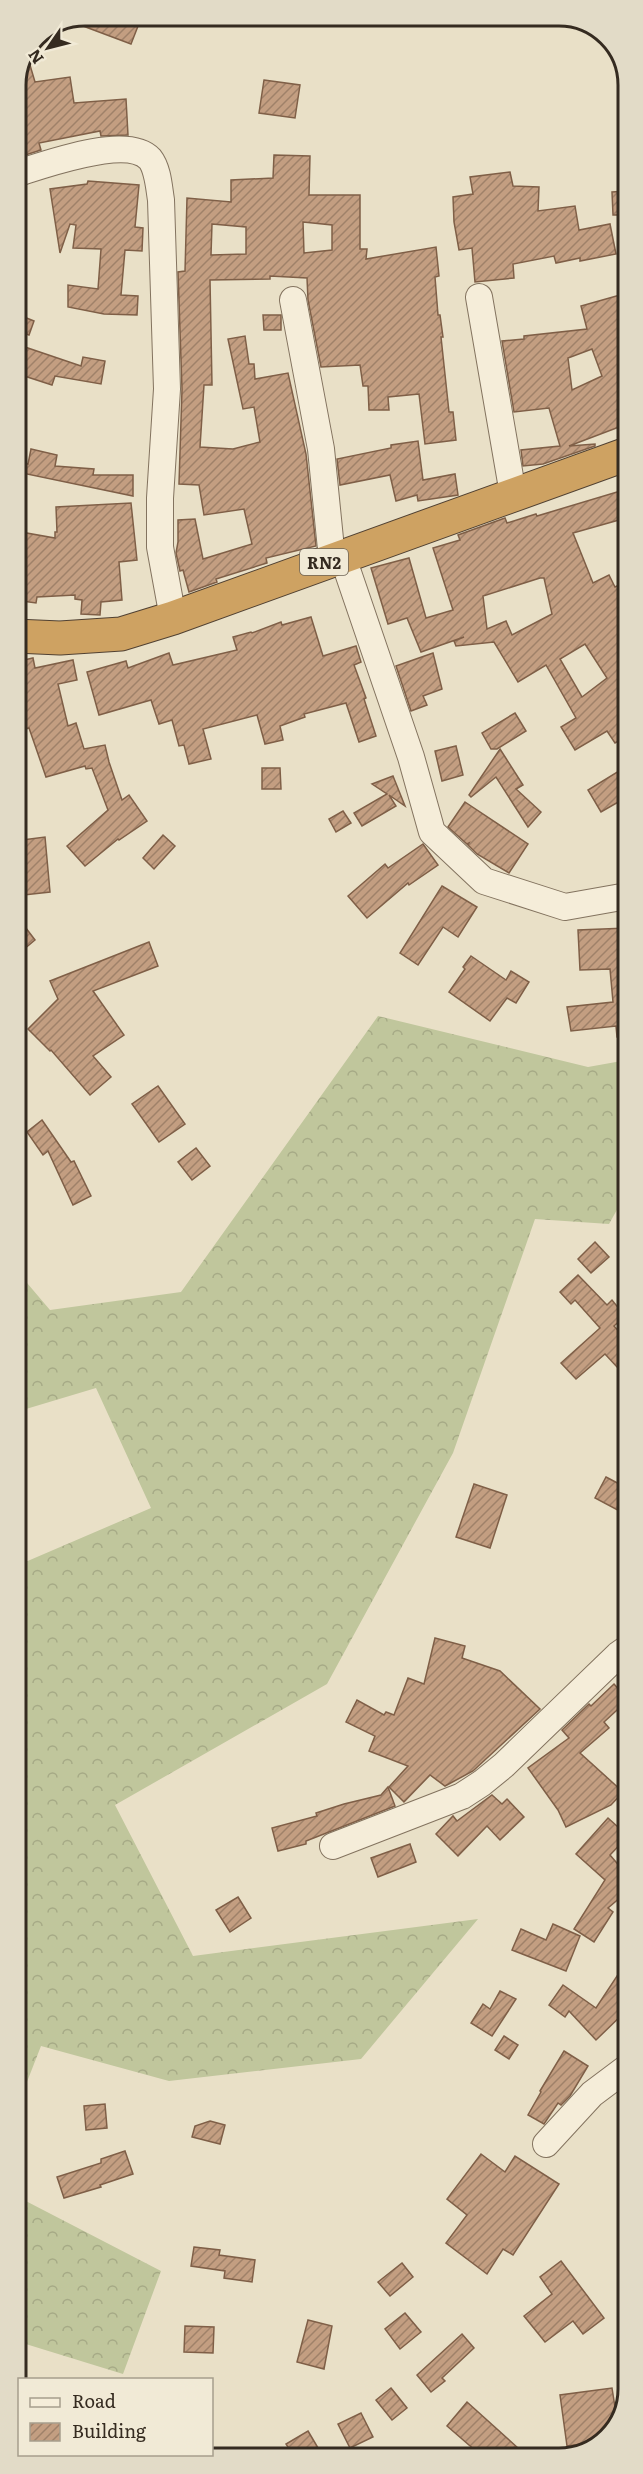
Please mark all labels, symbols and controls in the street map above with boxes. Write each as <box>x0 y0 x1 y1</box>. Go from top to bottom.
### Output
north arrow <box>18 18 78 78</box>
text: N <box>21 45 49 70</box>
road number: RN2 <box>300 549 348 575</box>
legend <box>18 2378 213 2456</box>
text: Road <box>72 2387 116 2414</box>
text: Building <box>72 2417 147 2444</box>

